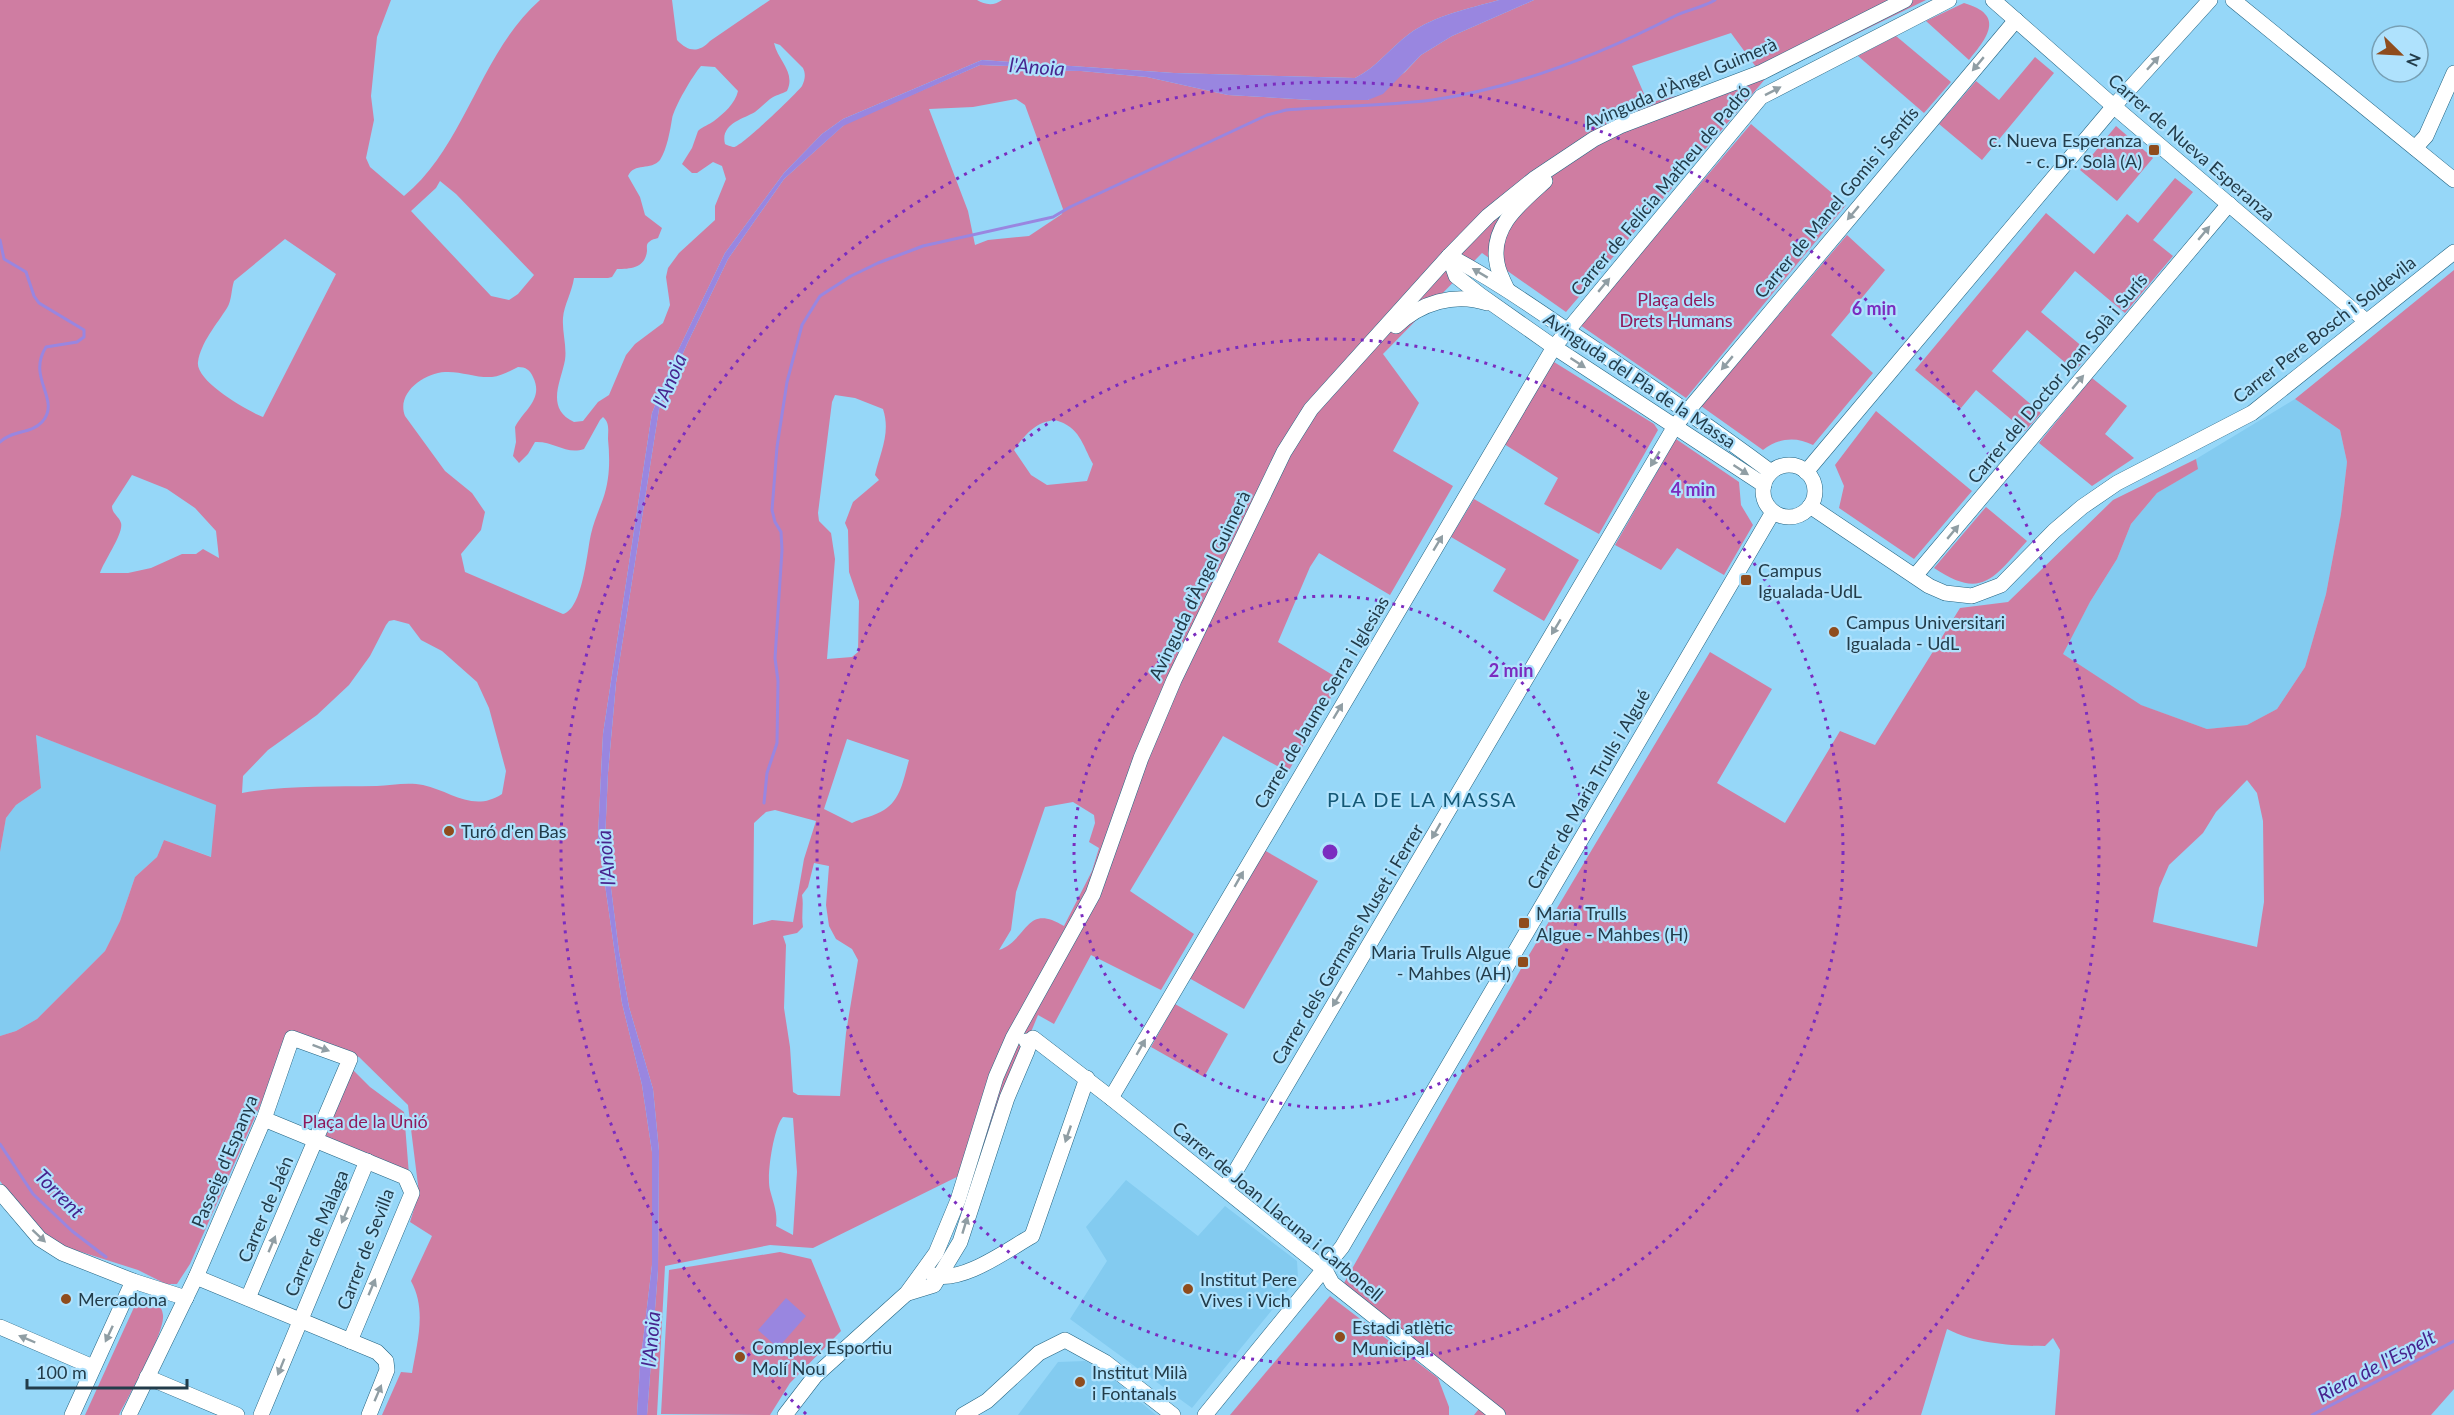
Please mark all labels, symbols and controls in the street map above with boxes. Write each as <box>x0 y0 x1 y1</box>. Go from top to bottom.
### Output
north arrow <box>2370 24 2430 84</box>
street label: Avinguda d'Àngel Guimerà <box>1580 32 1780 134</box>
text: N <box>2403 51 2425 70</box>
water label: l'Anoia <box>1008 52 1066 80</box>
one-way arrow <box>1972 56 1985 71</box>
one-way arrow <box>2146 56 2159 71</box>
street label: Carrer de Nueva Esperanza <box>2104 69 2280 225</box>
street label: Carrer de Felícia Matheu de Padró <box>1565 80 1755 300</box>
one-way arrow <box>1765 86 1782 96</box>
street label: Carrer de Manel Gomis i Sentís <box>1749 101 1923 302</box>
place label: c. Nueva Esperanza - c. Dr. Solà (A) <box>1989 129 2142 172</box>
marker: c. Nueva Esperanza - c. Dr. Solà (A) <box>2147 143 2161 157</box>
one-way arrow <box>1847 206 1859 221</box>
one-way arrow <box>2197 226 2210 241</box>
street label: Carrer Pere Bosch i Soldevila <box>2228 251 2420 407</box>
one-way arrow <box>1471 268 1488 278</box>
street label: Carrer del Doctor Joan Solà i Surís <box>1963 268 2152 488</box>
one-way arrow <box>1598 277 1611 293</box>
park label: Plaça dels Drets Humans <box>1619 288 1733 331</box>
text: 6 min <box>1852 297 1896 319</box>
street label: Avinguda del Pla de la Massa <box>1540 307 1740 453</box>
water label: l'Anoia <box>647 350 691 410</box>
one-way arrow <box>1721 355 1734 370</box>
one-way arrow <box>1570 357 1586 369</box>
one-way arrow <box>2072 375 2084 390</box>
one-way arrow <box>1650 451 1661 467</box>
one-way arrow <box>1733 465 1749 476</box>
text: 4 min <box>1671 478 1715 500</box>
street label: Avinguda d'Àngel Guimerà <box>1144 487 1254 683</box>
one-way arrow <box>1946 524 1958 539</box>
one-way arrow <box>1432 535 1443 551</box>
place label: Campus Igualada-UdL <box>1758 559 1862 602</box>
marker: Campus Igualada-UdL <box>1739 573 1753 587</box>
street label: Carrer de Jaume Serra i Iglesias <box>1249 592 1393 812</box>
place label: Campus Universitari Igualada - UdL <box>1846 611 2005 654</box>
one-way arrow <box>1551 619 1562 635</box>
marker: Campus Universitari Igualada - UdL <box>1827 625 1841 639</box>
text: 2 min <box>1489 659 1533 681</box>
street label: Carrer de Maria Trulls i Algué <box>1522 685 1654 893</box>
one-way arrow <box>1333 703 1344 719</box>
district label: PLA DE LA MASSA <box>1327 787 1517 811</box>
street label: Carrer dels Germans Muset i Ferrer <box>1266 819 1428 1068</box>
place label: Turó d'en Bas <box>461 820 567 842</box>
one-way arrow <box>1431 823 1441 840</box>
marker: Turó d'en Bas <box>442 824 456 838</box>
water label: l'Anoia <box>591 829 619 887</box>
centre of rings <box>1320 842 1340 862</box>
one-way arrow <box>1234 871 1245 887</box>
place label: Maria Trulls Algue - Mahbes (H) <box>1536 902 1688 945</box>
marker: Maria Trulls Algue - Mahbes (H) <box>1517 916 1531 930</box>
place label: Maria Trulls Algue - Mahbes (AH) <box>1371 941 1511 984</box>
marker: Maria Trulls Algue - Mahbes (AH) <box>1516 955 1530 969</box>
one-way arrow <box>1331 991 1342 1007</box>
one-way arrow <box>1136 1038 1146 1055</box>
one-way arrow <box>312 1044 330 1054</box>
street label: Passeig d'Espanya <box>186 1092 262 1230</box>
park label: Plaça de la Unió <box>302 1110 428 1132</box>
street label: Carrer de Joan Llacuna i Carbonell <box>1168 1116 1388 1306</box>
one-way arrow <box>1063 1125 1072 1143</box>
street label: Carrer de Jaén <box>233 1153 297 1265</box>
water label: Torrent <box>30 1163 90 1223</box>
street label: Carrer de Màlaga <box>279 1167 353 1299</box>
street label: Carrer de Sevilla <box>332 1185 398 1313</box>
one-way arrow <box>340 1206 350 1224</box>
one-way arrow <box>961 1216 970 1234</box>
one-way arrow <box>31 1229 46 1243</box>
one-way arrow <box>267 1236 276 1253</box>
place label: Institut Pere Vives i Vich <box>1200 1268 1297 1311</box>
one-way arrow <box>367 1277 377 1295</box>
marker: Institut Pere Vives i Vich <box>1181 1282 1195 1296</box>
place label: Mercadona <box>78 1288 167 1310</box>
marker: Mercadona <box>59 1292 73 1306</box>
water label: l'Anoia <box>636 1310 664 1368</box>
place label: Estadi atlètic Municipal <box>1352 1316 1454 1359</box>
water label: Riera de l'Espelt <box>2313 1324 2439 1406</box>
one-way arrow <box>104 1326 113 1343</box>
marker: Estadi atlètic Municipal <box>1333 1330 1347 1344</box>
one-way arrow <box>19 1334 36 1343</box>
place label: Complex Esportiu Molí Nou <box>752 1336 892 1379</box>
marker: Complex Esportiu Molí Nou <box>733 1350 747 1364</box>
scale bar <box>27 1352 188 1390</box>
one-way arrow <box>276 1359 286 1377</box>
text: 100 m <box>36 1361 87 1383</box>
place label: Institut Milà i Fontanals <box>1092 1361 1187 1404</box>
marker: Institut Milà i Fontanals <box>1073 1375 1087 1389</box>
one-way arrow <box>373 1383 383 1401</box>

